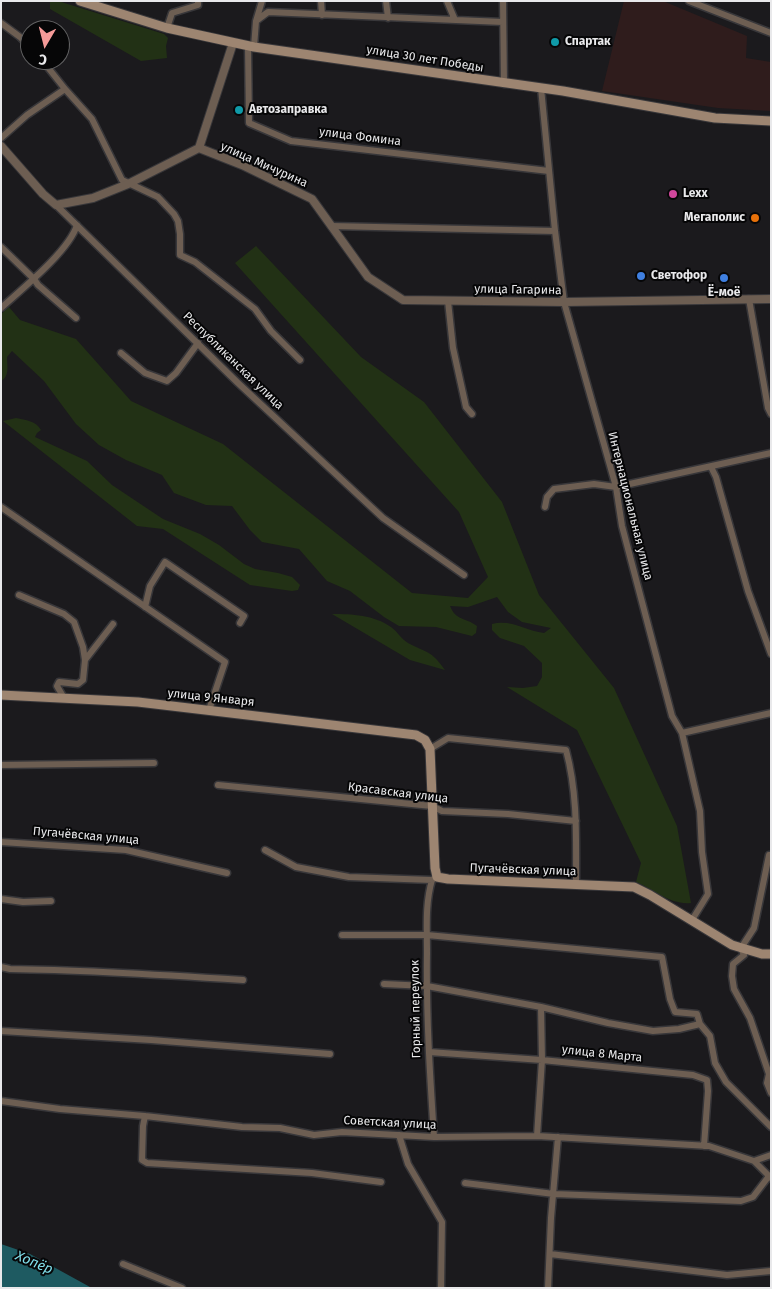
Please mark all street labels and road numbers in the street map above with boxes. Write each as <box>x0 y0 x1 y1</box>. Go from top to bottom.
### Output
street label: улица 30 лет Победы <box>366 43 484 75</box>
street label: улица Фомина <box>318 125 402 149</box>
street label: улица Мичурина <box>218 139 310 191</box>
street label: улица Гагарина <box>474 282 562 298</box>
street label: Республиканская улица <box>180 309 286 413</box>
street label: Интернациональная улица <box>605 430 655 582</box>
street label: улица 9 Января <box>167 686 255 710</box>
street label: Красавская улица <box>347 780 449 806</box>
street label: Пугачёвская улица <box>32 824 140 848</box>
street label: Пугачёвская улица <box>469 861 577 879</box>
street label: Горный переулок <box>408 960 424 1058</box>
street label: улица 8 Марта <box>561 1043 643 1065</box>
street label: Советская улица <box>343 1113 437 1133</box>

